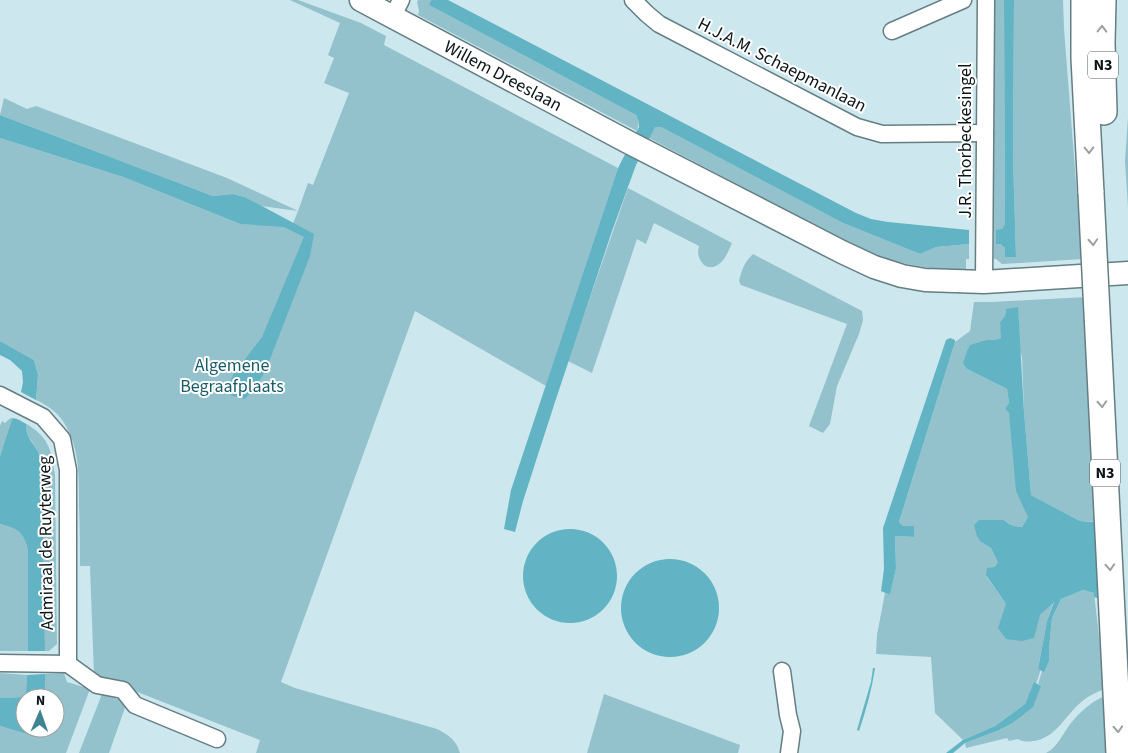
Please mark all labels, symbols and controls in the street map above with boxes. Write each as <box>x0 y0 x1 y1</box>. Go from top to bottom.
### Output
street label: H.J.A.M. Schaepmanlaan <box>693 12 871 118</box>
one-way arrow <box>1097 25 1107 32</box>
street label: Willem Dreeslaan <box>440 34 567 117</box>
road number: N3 <box>1088 52 1118 78</box>
street label: J.R. Thorbeckesingel <box>953 63 978 219</box>
one-way arrow <box>1084 146 1094 154</box>
one-way arrow <box>1088 238 1099 246</box>
park label: Algemene Begraafplaats <box>180 353 284 399</box>
one-way arrow <box>1096 401 1107 409</box>
street label: Admiraal de Ruyterweg <box>32 456 60 630</box>
road number: N3 <box>1090 459 1120 486</box>
one-way arrow <box>1104 563 1115 571</box>
north arrow <box>15 688 65 738</box>
text: N <box>35 691 45 711</box>
one-way arrow <box>1113 725 1124 733</box>

